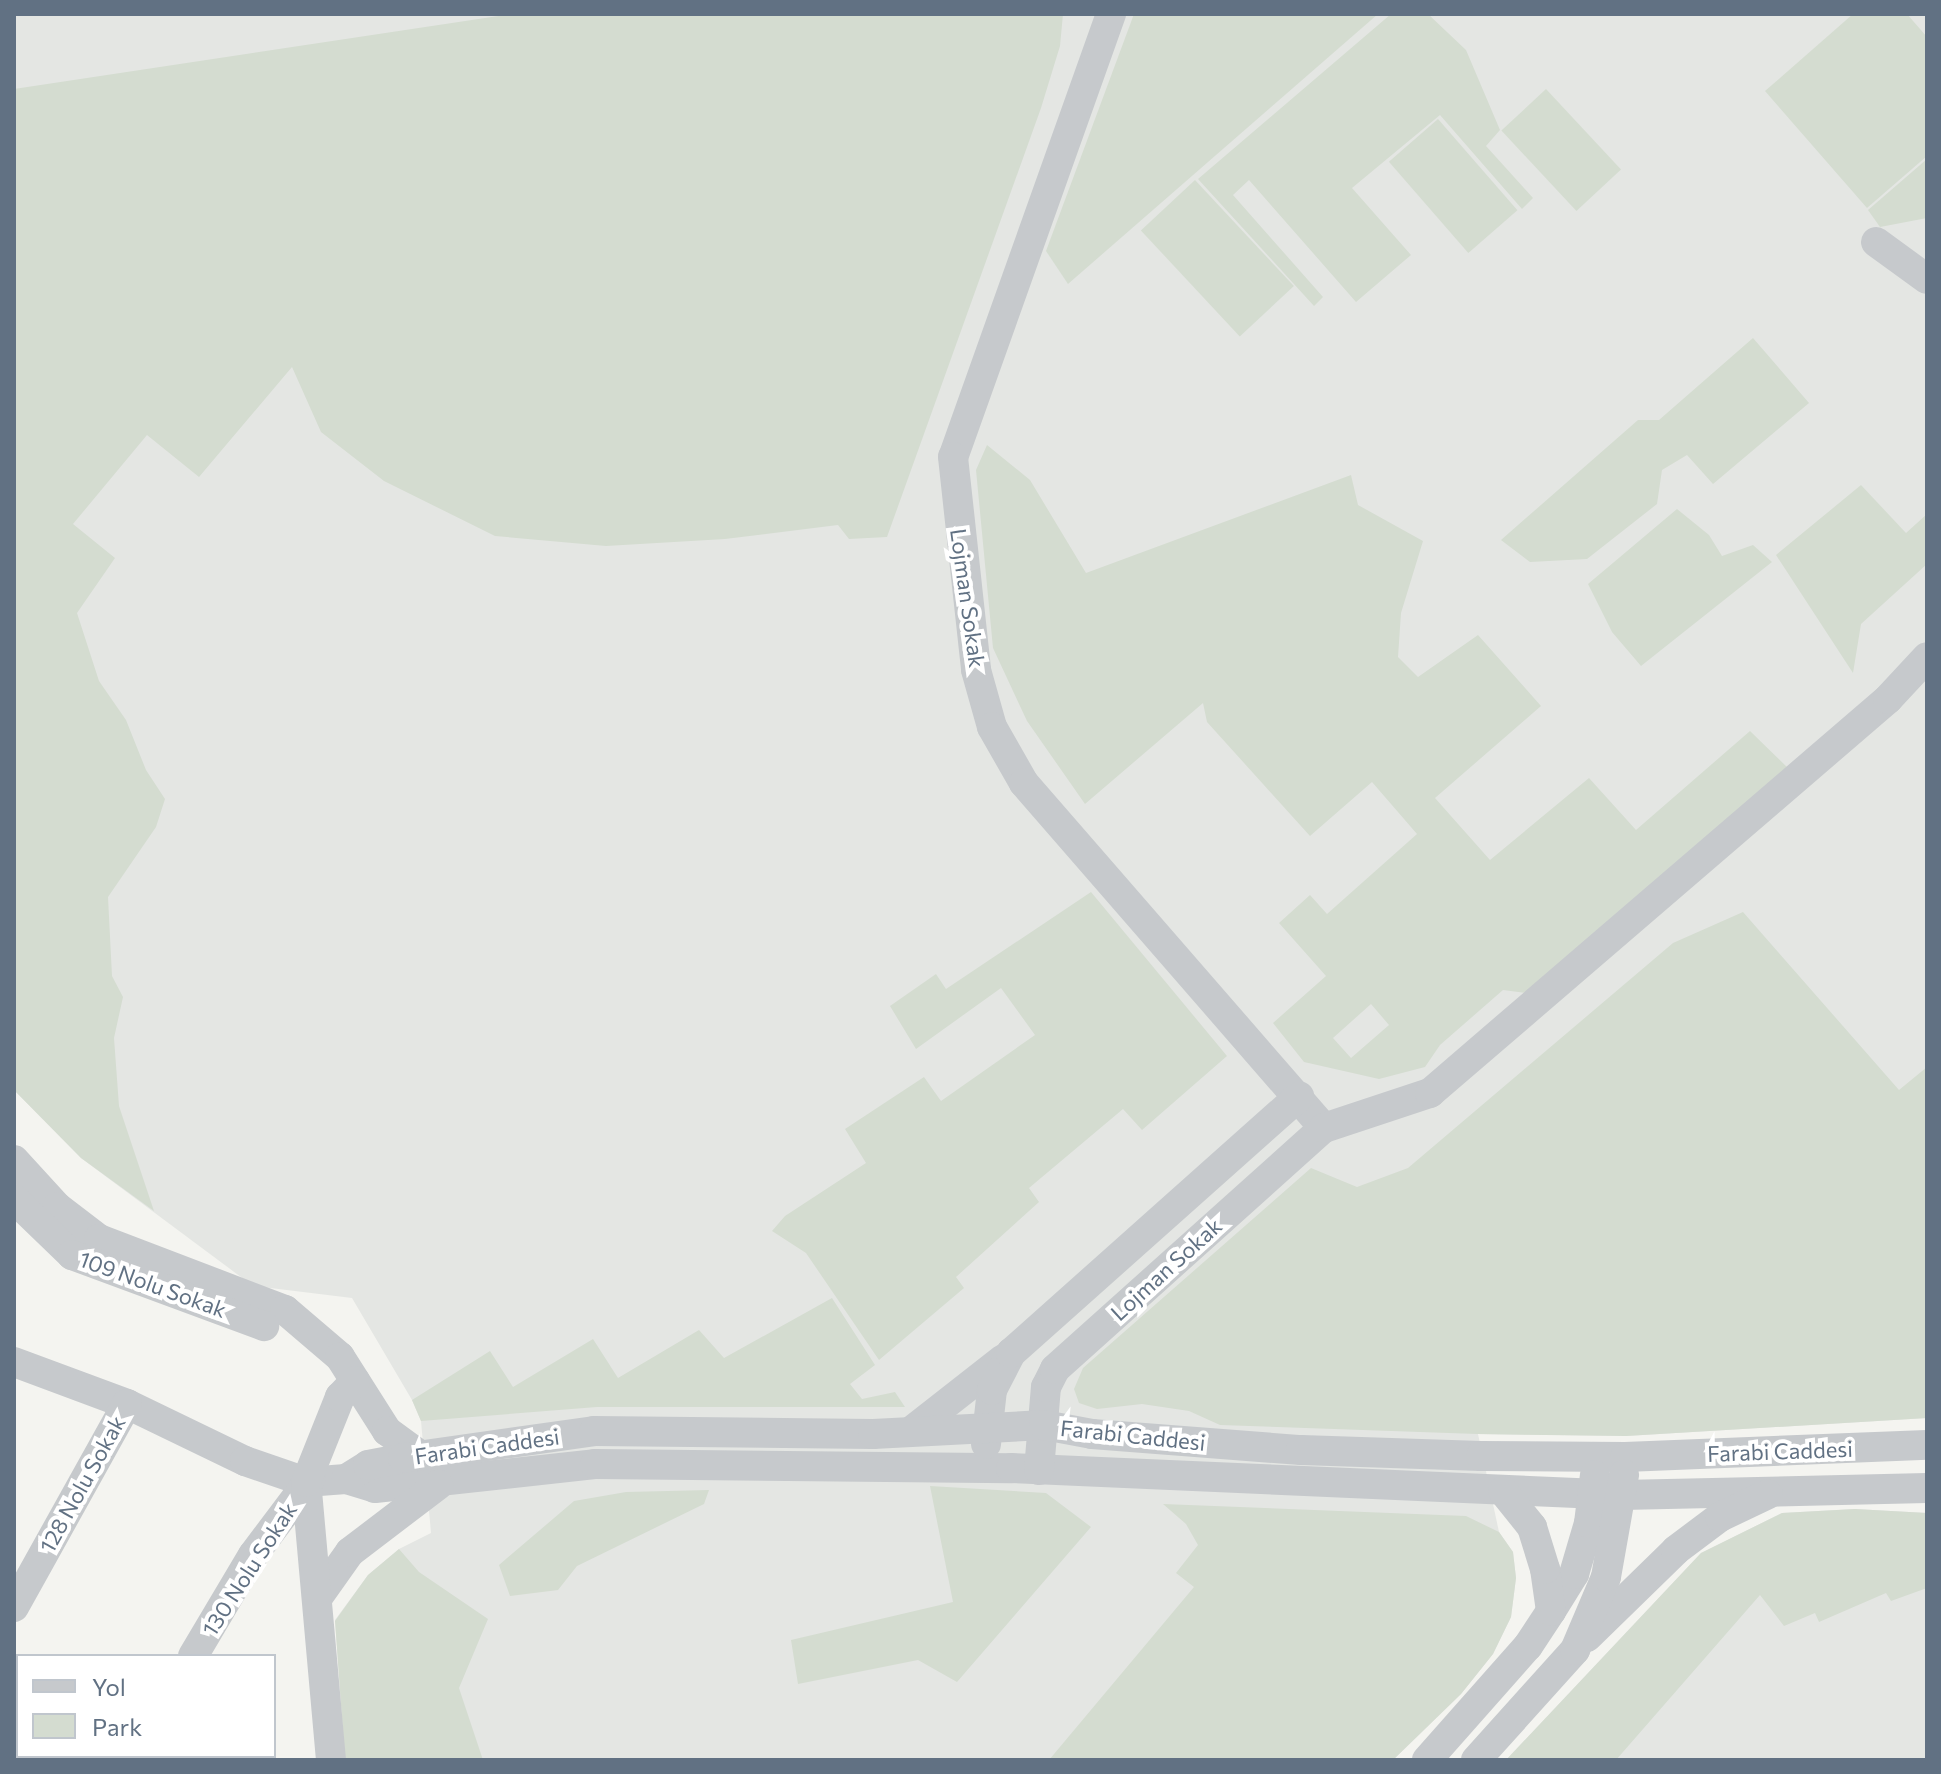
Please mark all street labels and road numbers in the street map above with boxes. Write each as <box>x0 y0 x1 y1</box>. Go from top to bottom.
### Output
street label: Lojman Sokak <box>945 527 991 669</box>
street label: Lojman Sokak <box>1105 1212 1227 1326</box>
street label: 109 Nolu Sokak <box>76 1245 230 1323</box>
street label: 128 Nolu Sokak <box>34 1411 130 1557</box>
street label: Farabi Caddesi <box>1059 1414 1207 1456</box>
street label: Farabi Caddesi <box>413 1423 561 1469</box>
street label: Farabi Caddesi <box>1707 1435 1853 1467</box>
street label: 130 Nolu Sokak <box>196 1497 302 1641</box>

